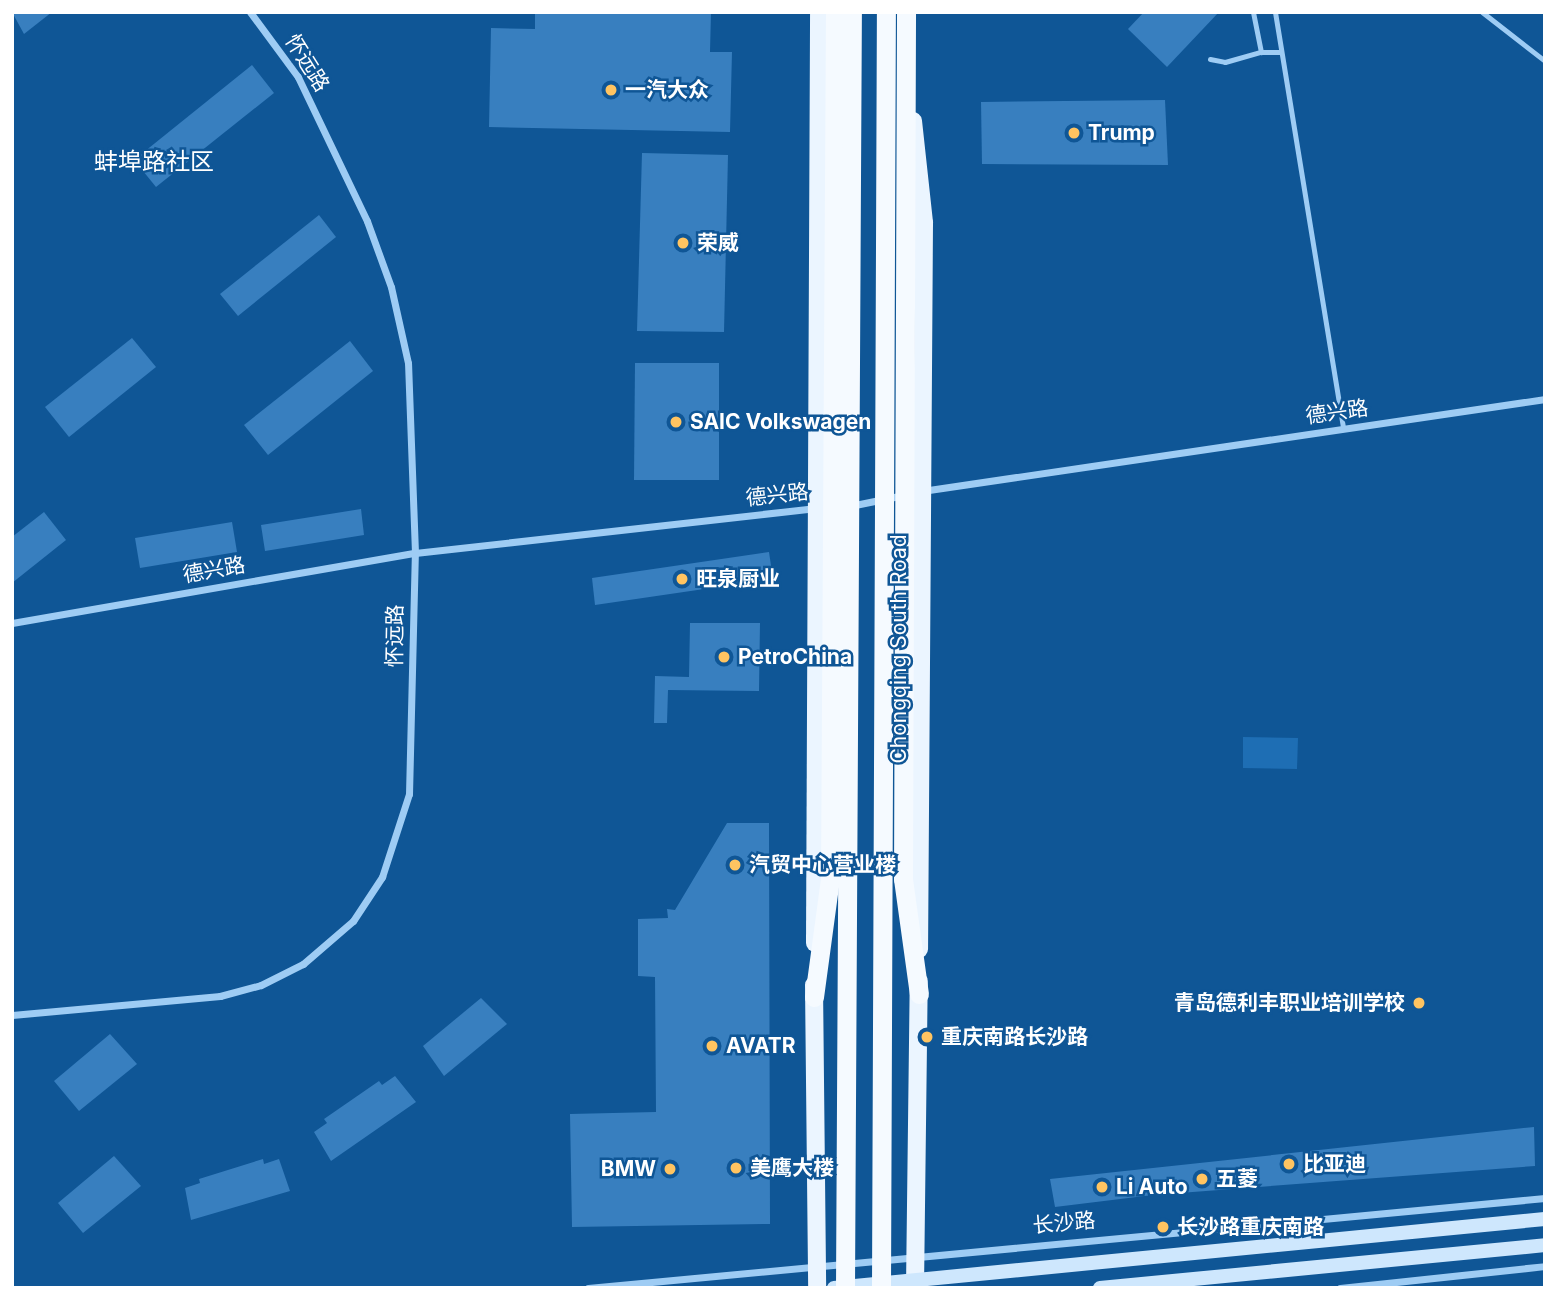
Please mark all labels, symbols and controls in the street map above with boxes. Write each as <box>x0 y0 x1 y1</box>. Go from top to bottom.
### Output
street label: 怀远路 <box>280 30 334 96</box>
place label: 一汽大众 <box>625 77 709 103</box>
marker: 一汽大众 <box>603 82 619 98</box>
place label: Trump <box>1088 120 1155 146</box>
marker: Trump <box>1066 125 1082 141</box>
district label: 蚌埠路社区 <box>94 148 214 176</box>
place label: 荣威 <box>697 230 739 256</box>
marker: 荣威 <box>675 235 691 251</box>
street label: 德兴路 <box>1304 395 1370 429</box>
place label: SAIC Volkswagen <box>690 409 871 435</box>
marker: SAIC Volkswagen <box>668 414 684 430</box>
street label: 德兴路 <box>744 479 810 511</box>
street label: Chongqing South Road <box>886 534 912 764</box>
street label: 德兴路 <box>181 552 247 588</box>
place label: 旺泉厨业 <box>696 566 780 592</box>
marker: 旺泉厨业 <box>674 571 690 587</box>
street label: 怀远路 <box>382 604 408 668</box>
place label: PetroChina <box>738 644 852 670</box>
marker: PetroChina <box>716 649 732 665</box>
place label: 汽贸中心营业楼 <box>749 852 896 878</box>
marker: 汽贸中心营业楼 <box>727 857 743 873</box>
place label: 青岛德利丰职业培训学校 <box>1174 990 1405 1016</box>
marker: 青岛德利丰职业培训学校 <box>1411 995 1427 1011</box>
place label: 重庆南路长沙路 <box>941 1024 1088 1050</box>
marker: 重庆南路长沙路 <box>919 1029 935 1045</box>
place label: AVATR <box>726 1033 796 1059</box>
marker: AVATR <box>704 1038 720 1054</box>
place label: 比亚迪 <box>1303 1151 1366 1177</box>
place label: 美鹰大楼 <box>750 1155 834 1181</box>
place label: BMW <box>601 1156 656 1182</box>
marker: 比亚迪 <box>1281 1156 1297 1172</box>
marker: 美鹰大楼 <box>728 1160 744 1176</box>
marker: BMW <box>662 1161 678 1177</box>
place label: 五菱 <box>1216 1166 1258 1192</box>
marker: 五菱 <box>1194 1171 1210 1187</box>
place label: Li Auto <box>1116 1174 1188 1200</box>
marker: Li Auto <box>1094 1179 1110 1195</box>
street label: 长沙路 <box>1032 1208 1096 1238</box>
place label: 长沙路重庆南路 <box>1177 1214 1324 1240</box>
marker: 长沙路重庆南路 <box>1155 1219 1171 1235</box>

